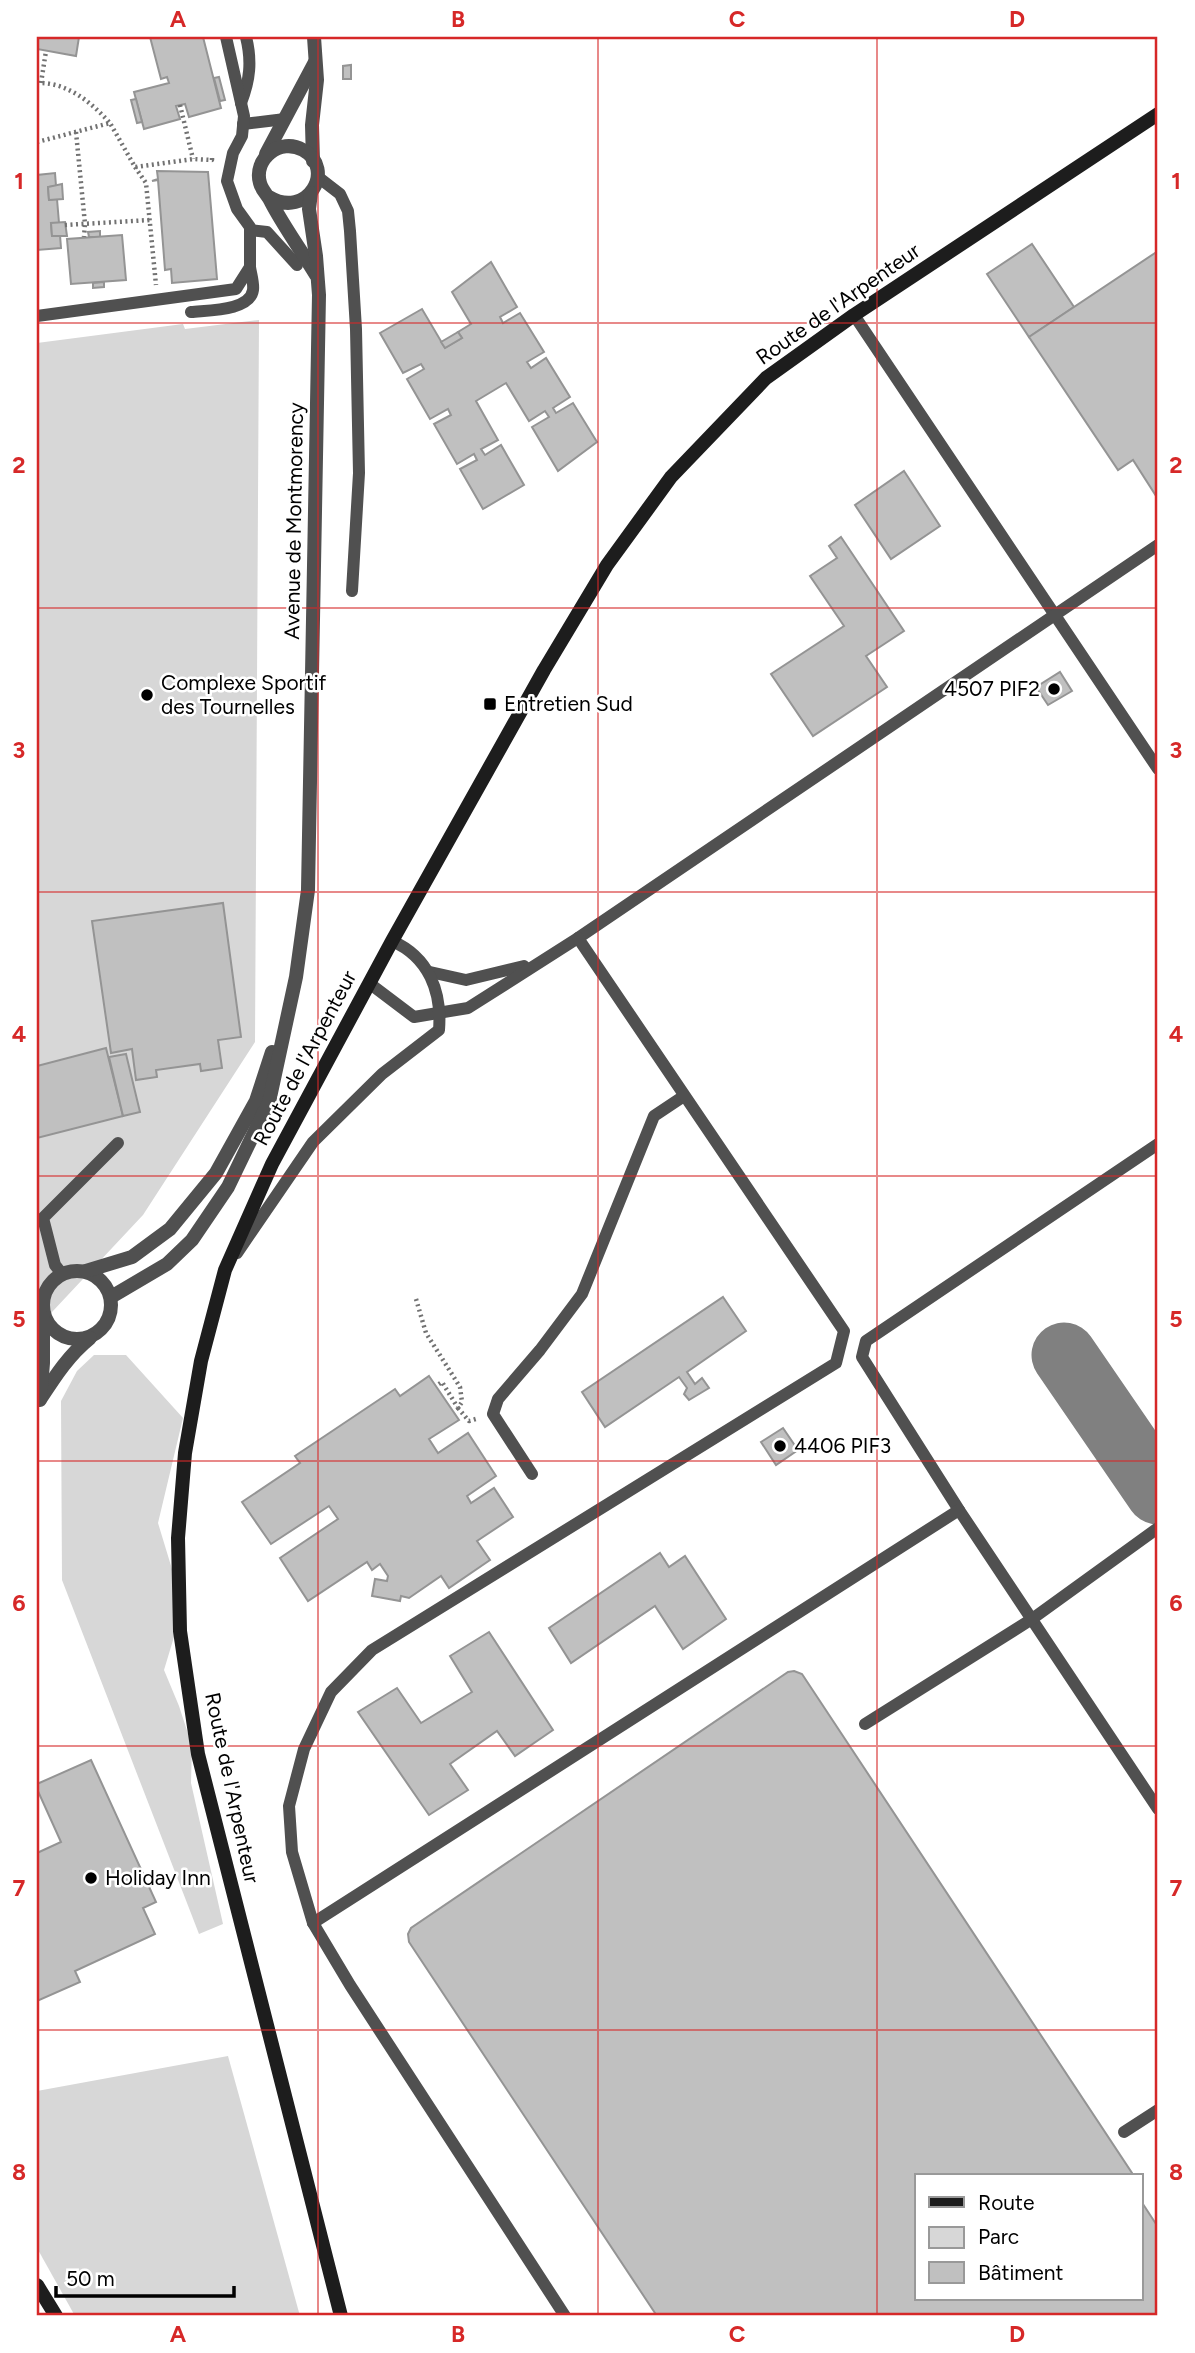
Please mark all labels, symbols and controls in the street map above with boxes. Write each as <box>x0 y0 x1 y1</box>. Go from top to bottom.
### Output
text: A <box>170 5 187 33</box>
text: B <box>451 5 465 33</box>
text: C <box>729 5 746 33</box>
text: D <box>1009 5 1025 33</box>
text: 1 <box>14 167 24 195</box>
text: 1 <box>1171 167 1181 195</box>
street label: Route de l'Arpenteur <box>751 238 925 370</box>
street label: Avenue de Montmorency <box>279 402 308 640</box>
text: 2 <box>12 451 26 479</box>
text: 2 <box>1169 451 1183 479</box>
place label: Complexe Sportif des Tournelles <box>161 670 326 719</box>
place label: 4507 PIF2 <box>944 676 1040 701</box>
marker: 4507 PIF2 <box>1046 681 1062 697</box>
marker: Complexe Sportif des Tournelles <box>139 687 155 703</box>
place label: Entretien Sud <box>504 691 633 716</box>
marker: Entretien Sud <box>482 696 498 712</box>
text: 3 <box>13 736 25 764</box>
text: 3 <box>1170 736 1182 764</box>
street label: Route de l'Arpenteur <box>248 966 361 1149</box>
text: 4 <box>12 1020 26 1048</box>
text: 4 <box>1169 1020 1183 1048</box>
text: 5 <box>12 1305 26 1333</box>
text: 5 <box>1169 1305 1183 1333</box>
place label: 4406 PIF3 <box>794 1433 891 1458</box>
marker: 4406 PIF3 <box>772 1438 788 1454</box>
text: 6 <box>12 1589 26 1617</box>
text: 6 <box>1169 1589 1183 1617</box>
street label: Route de l'Arpenteur <box>200 1690 265 1886</box>
place label: Holiday Inn <box>105 1865 211 1890</box>
marker: Holiday Inn <box>83 1870 99 1886</box>
text: 7 <box>13 1874 26 1902</box>
text: 7 <box>1170 1874 1183 1902</box>
text: 8 <box>12 2158 26 2186</box>
text: 8 <box>1169 2158 1183 2186</box>
legend <box>915 2174 1142 2300</box>
text: Route <box>978 2190 1034 2215</box>
text: Parc <box>978 2224 1019 2249</box>
scale bar <box>56 2255 234 2299</box>
text: Bâtiment <box>978 2260 1063 2285</box>
text: 50 m <box>66 2266 115 2291</box>
text: A <box>170 2320 187 2348</box>
text: B <box>451 2320 465 2348</box>
text: C <box>729 2320 746 2348</box>
text: D <box>1009 2320 1025 2348</box>

